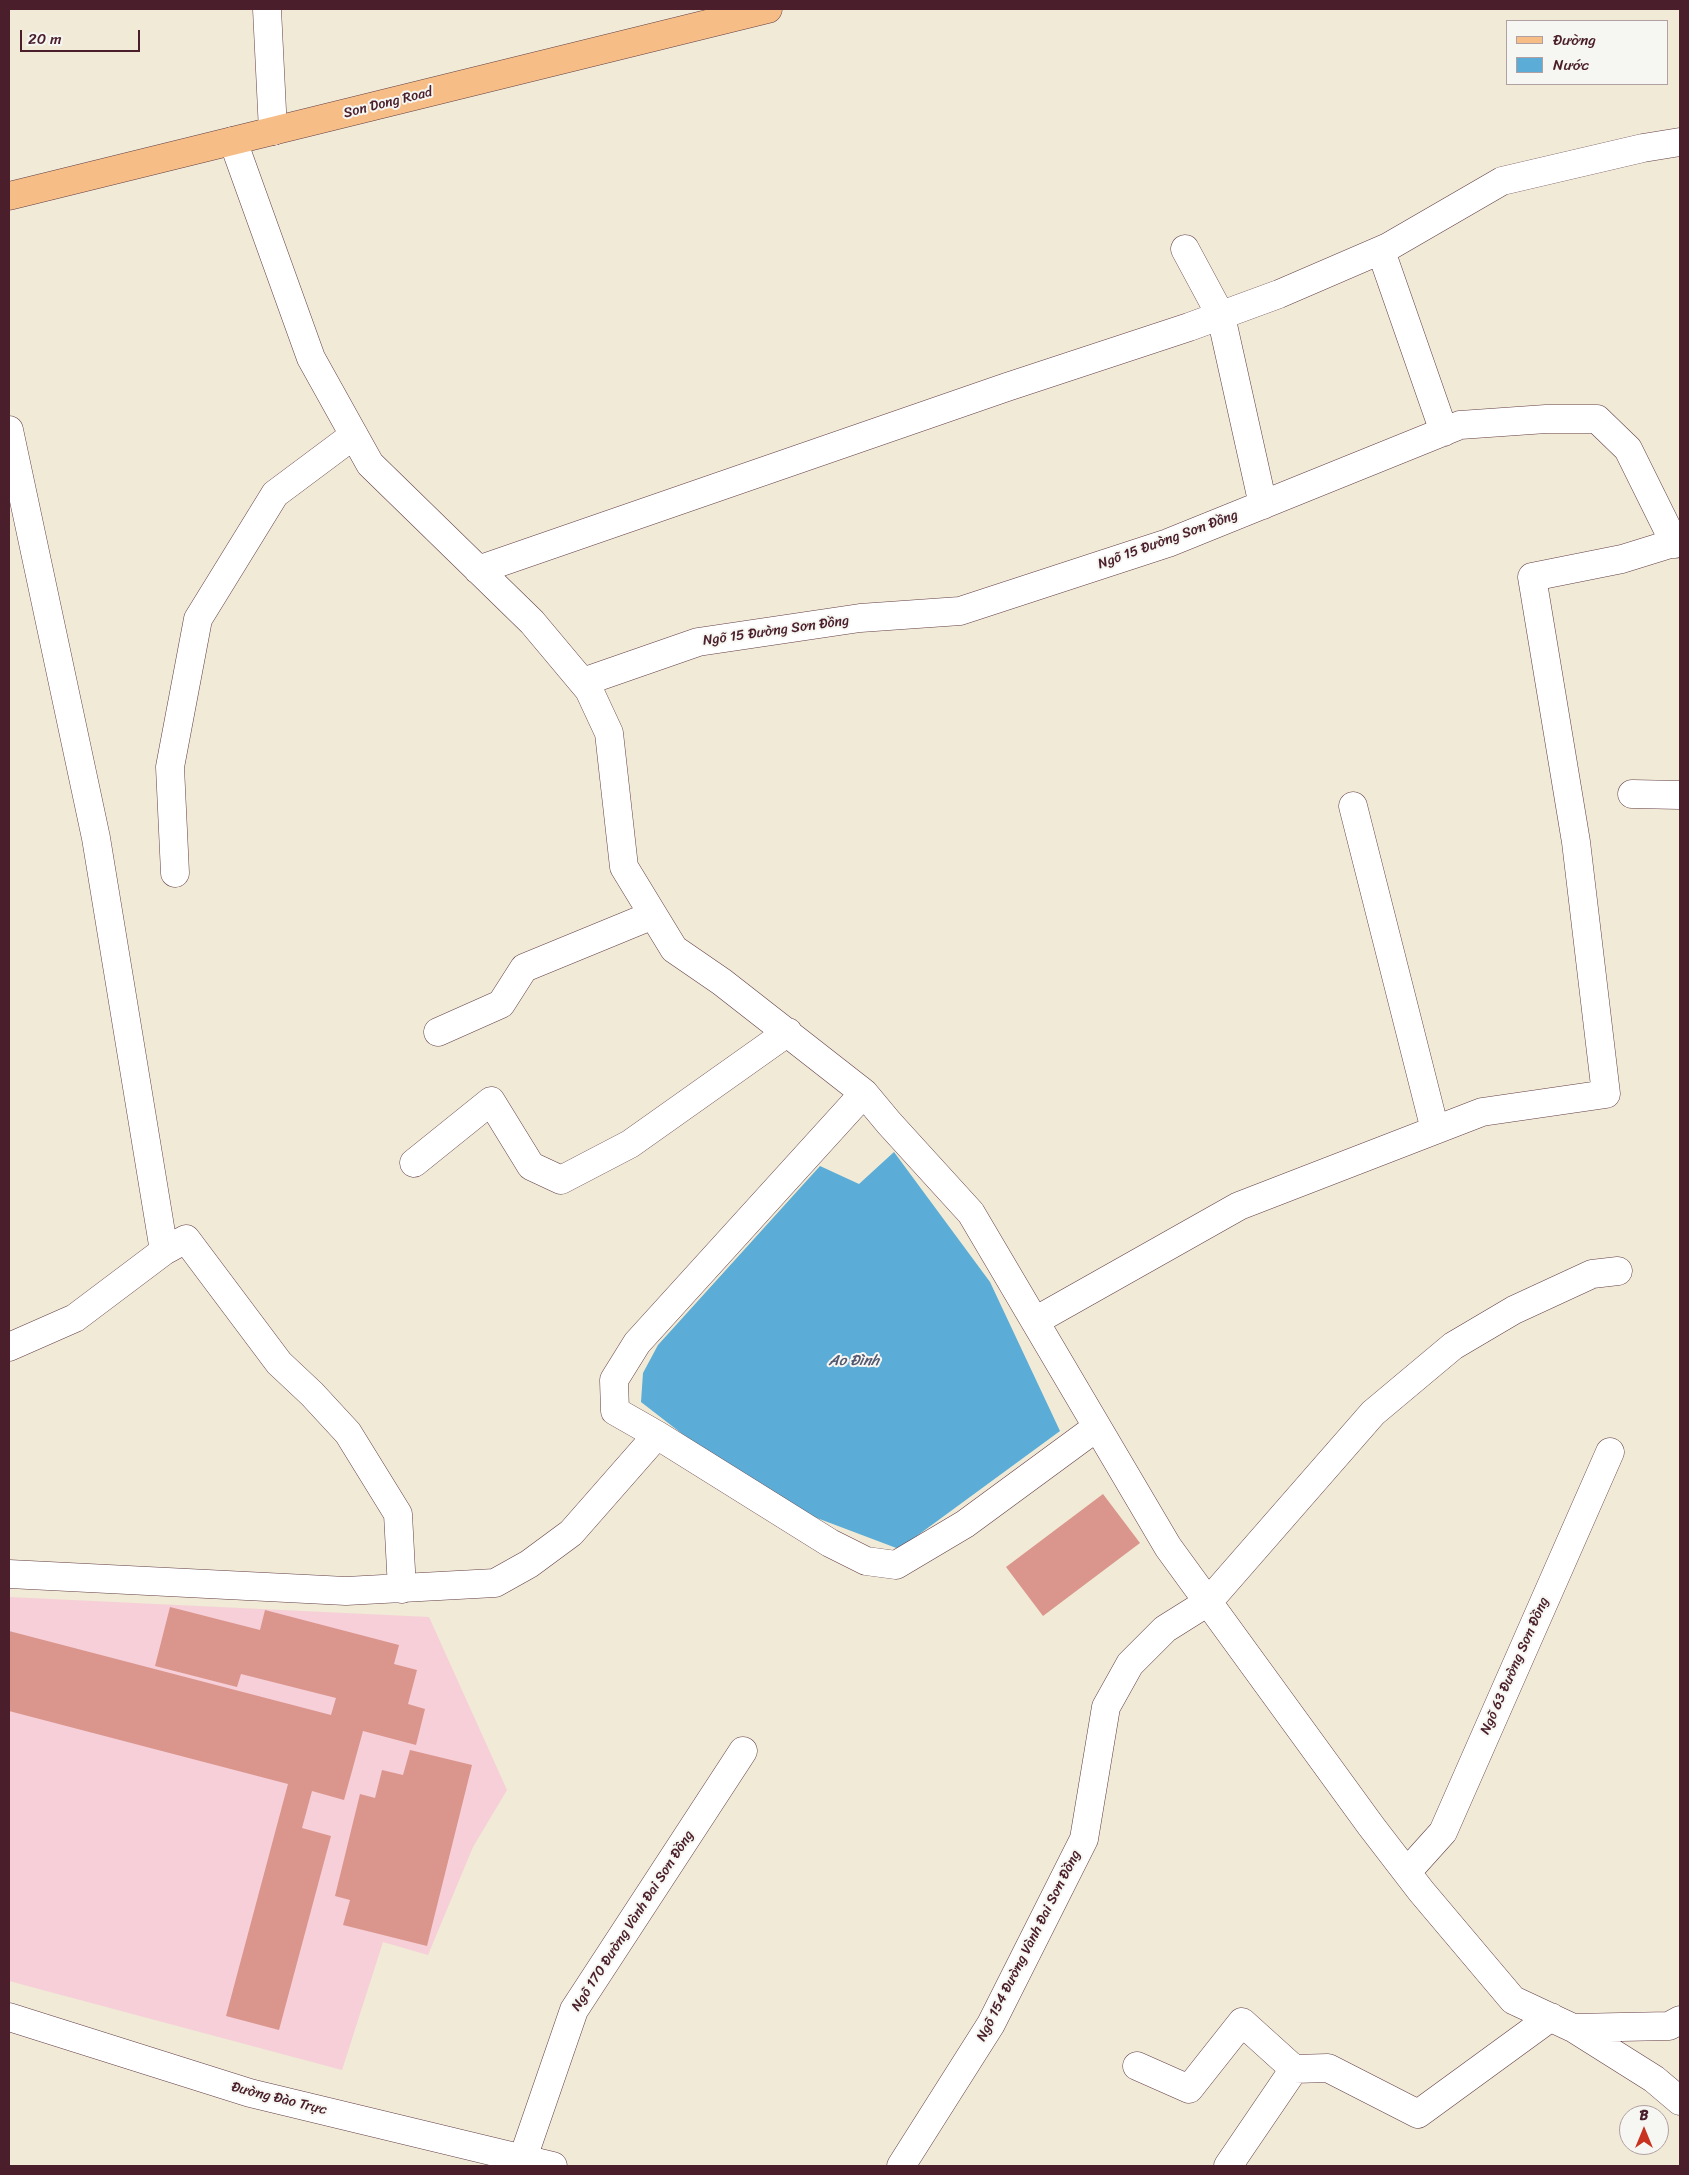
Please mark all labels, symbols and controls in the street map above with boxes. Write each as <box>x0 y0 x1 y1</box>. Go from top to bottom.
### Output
scale bar <box>22 20 142 52</box>
legend <box>1506 20 1669 85</box>
text: 20 m <box>28 26 62 52</box>
text: Đường <box>1553 27 1596 53</box>
text: Nước <box>1553 52 1589 78</box>
street label: Son Dong Road <box>342 84 434 122</box>
street label: Ngõ 15 Đường Sơn Đồng <box>1096 507 1240 573</box>
street label: Ngõ 15 Đường Sơn Đồng <box>702 612 850 650</box>
water label: Ao Đình <box>829 1352 879 1370</box>
street label: Ngõ 63 Đường Sơn Đồng <box>1477 1595 1553 1737</box>
street label: Ngõ 170 Đường Vành Đai Sơn Đồng <box>568 1828 698 2014</box>
street label: Ngõ 154 Đường Vành Đai Sơn Đồng <box>973 1848 1085 2044</box>
street label: Đường Đào Trực <box>230 2079 328 2119</box>
text: B <box>1640 2103 1648 2128</box>
north arrow <box>1619 2105 1669 2155</box>

